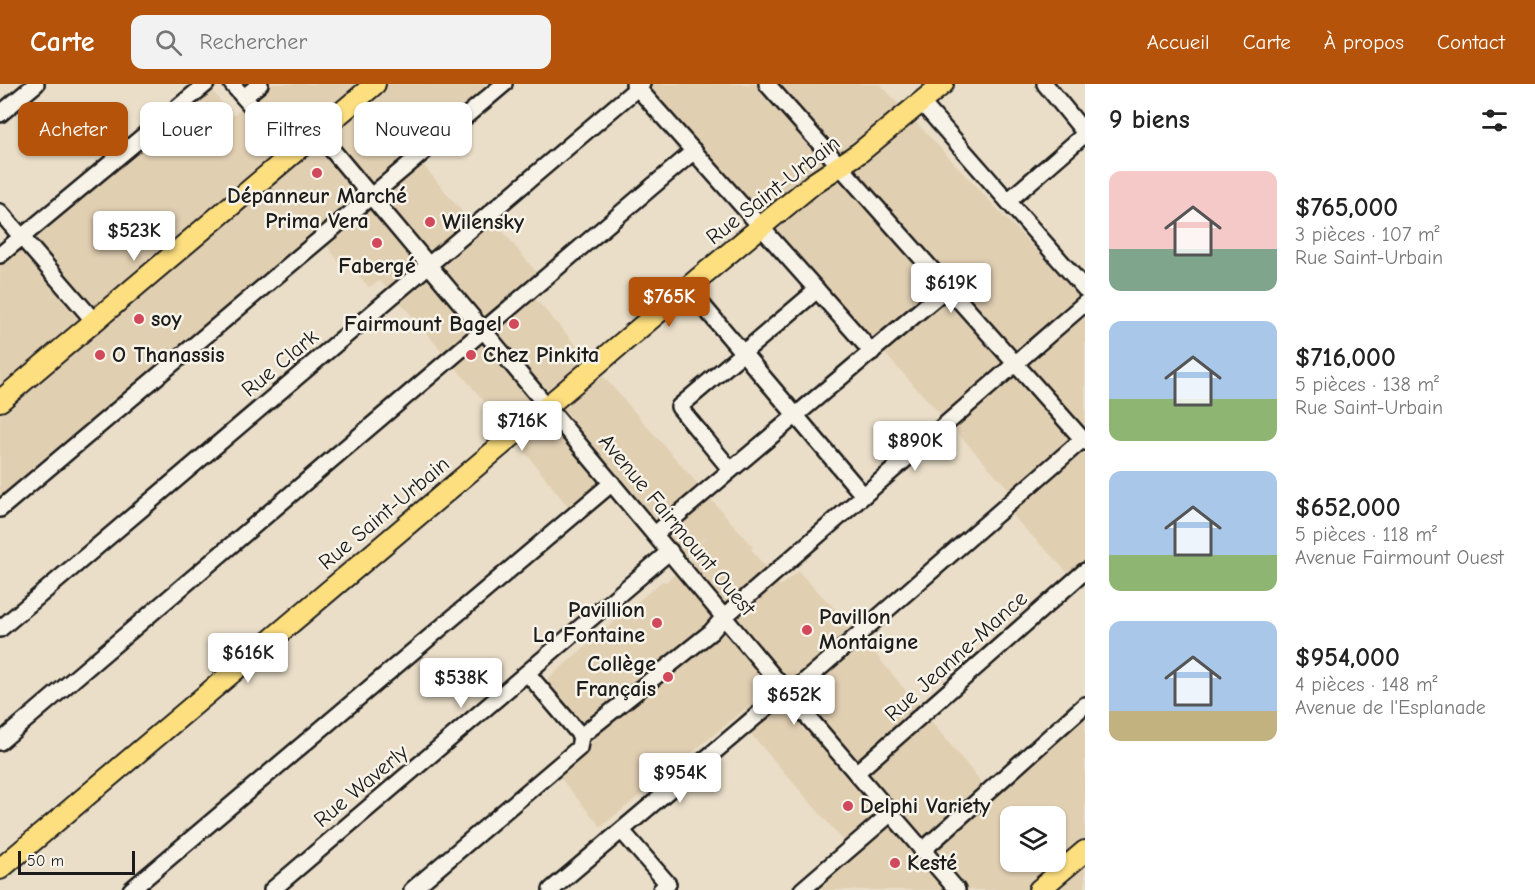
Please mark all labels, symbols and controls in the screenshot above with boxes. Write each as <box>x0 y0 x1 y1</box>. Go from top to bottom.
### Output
search box <box>131 15 551 69</box>
text: Carte <box>30 26 95 58</box>
icon: search <box>152 26 185 59</box>
text: Rechercher <box>200 29 307 55</box>
text: Accueil <box>1147 30 1210 54</box>
text: Carte <box>1243 30 1291 54</box>
text: À propos <box>1324 30 1404 54</box>
text: Contact <box>1437 30 1505 54</box>
chip: Acheter <box>18 102 128 156</box>
chip: Louer <box>140 102 233 156</box>
chip: Filtres <box>245 102 342 156</box>
chip: Nouveau <box>354 102 472 156</box>
icon: filters <box>1478 104 1511 137</box>
text: 9 biens <box>1109 105 1190 135</box>
street label: Rue Saint-Urbain <box>701 130 845 250</box>
marker: Dépanneur Marché Prima Vera <box>310 166 324 180</box>
place label: Dépanneur Marché Prima Vera <box>227 183 407 234</box>
text: $765,000 <box>1295 193 1398 223</box>
icon: home <box>1157 195 1229 267</box>
place label: Wilensky <box>442 209 525 235</box>
pin: $523K <box>92 211 176 262</box>
marker: Wilensky <box>423 215 437 229</box>
text: $523K <box>107 219 161 242</box>
text: 3 pièces · 107 m² <box>1295 223 1440 246</box>
marker: Fabergé <box>370 236 384 250</box>
text: Rue Saint-Urbain <box>1295 246 1443 269</box>
place label: Fabergé <box>338 253 416 279</box>
pin: $619K <box>909 263 993 314</box>
text: $619K <box>925 271 977 294</box>
pin: $765K <box>627 277 711 328</box>
text: $765K <box>643 285 695 308</box>
place label: soy <box>151 306 183 332</box>
place label: Fairmount Bagel <box>344 311 502 337</box>
marker: soy <box>132 312 146 326</box>
marker: Fairmount Bagel <box>507 317 521 331</box>
street label: Rue Clark <box>236 323 324 402</box>
place label: O Thanassis <box>112 342 225 368</box>
place label: Chez Pinkita <box>483 342 599 368</box>
text: $716,000 <box>1295 343 1396 373</box>
icon: home <box>1157 345 1229 417</box>
marker: O Thanassis <box>93 348 107 362</box>
marker: Chez Pinkita <box>464 348 478 362</box>
text: 5 pièces · 138 m² <box>1295 373 1439 396</box>
text: Rue Saint-Urbain <box>1295 396 1443 419</box>
pin: $716K <box>480 401 564 452</box>
text: $716K <box>497 409 547 432</box>
pin: $890K <box>873 421 957 472</box>
street label: Avenue Fairmount Ouest <box>593 429 761 622</box>
text: $890K <box>887 429 943 452</box>
street label: Rue Saint-Urbain <box>313 451 455 575</box>
text: $652,000 <box>1295 493 1401 523</box>
icon: home <box>1157 495 1229 567</box>
text: 5 pièces · 118 m² <box>1295 523 1437 546</box>
text: Avenue Fairmount Ouest <box>1295 546 1504 569</box>
street label: Rue Jeanne-Mance <box>879 585 1033 727</box>
place label: Pavillion La Fontaine <box>533 597 645 648</box>
place label: Pavillon Montaigne <box>819 604 918 655</box>
marker: Pavillion La Fontaine <box>650 616 664 630</box>
marker: Pavillon Montaigne <box>800 623 814 637</box>
pin: $616K <box>206 633 290 684</box>
text: $616K <box>222 641 274 664</box>
text: $954,000 <box>1295 643 1400 673</box>
icon: home <box>1157 645 1229 717</box>
place label: Collège Français <box>576 651 656 702</box>
pin: $538K <box>419 658 503 709</box>
text: $538K <box>434 666 488 689</box>
marker: Collège Français <box>661 670 675 684</box>
text: 4 pièces · 148 m² <box>1295 673 1437 696</box>
pin: $652K <box>752 675 836 726</box>
text: $652K <box>767 683 821 706</box>
text: Avenue de l'Esplanade <box>1295 696 1486 719</box>
street label: Rue Waverly <box>309 739 413 833</box>
pin: $954K <box>638 753 722 804</box>
text: $954K <box>653 761 707 784</box>
place label: Delphi Variety <box>860 793 991 819</box>
marker: Delphi Variety <box>841 799 855 813</box>
map controls <box>1000 806 1066 872</box>
button: layers <box>1000 806 1066 872</box>
scale bar <box>18 848 135 876</box>
place label: Kesté <box>907 850 957 876</box>
text: 50 m <box>27 852 64 870</box>
marker: Kesté <box>888 856 902 870</box>

